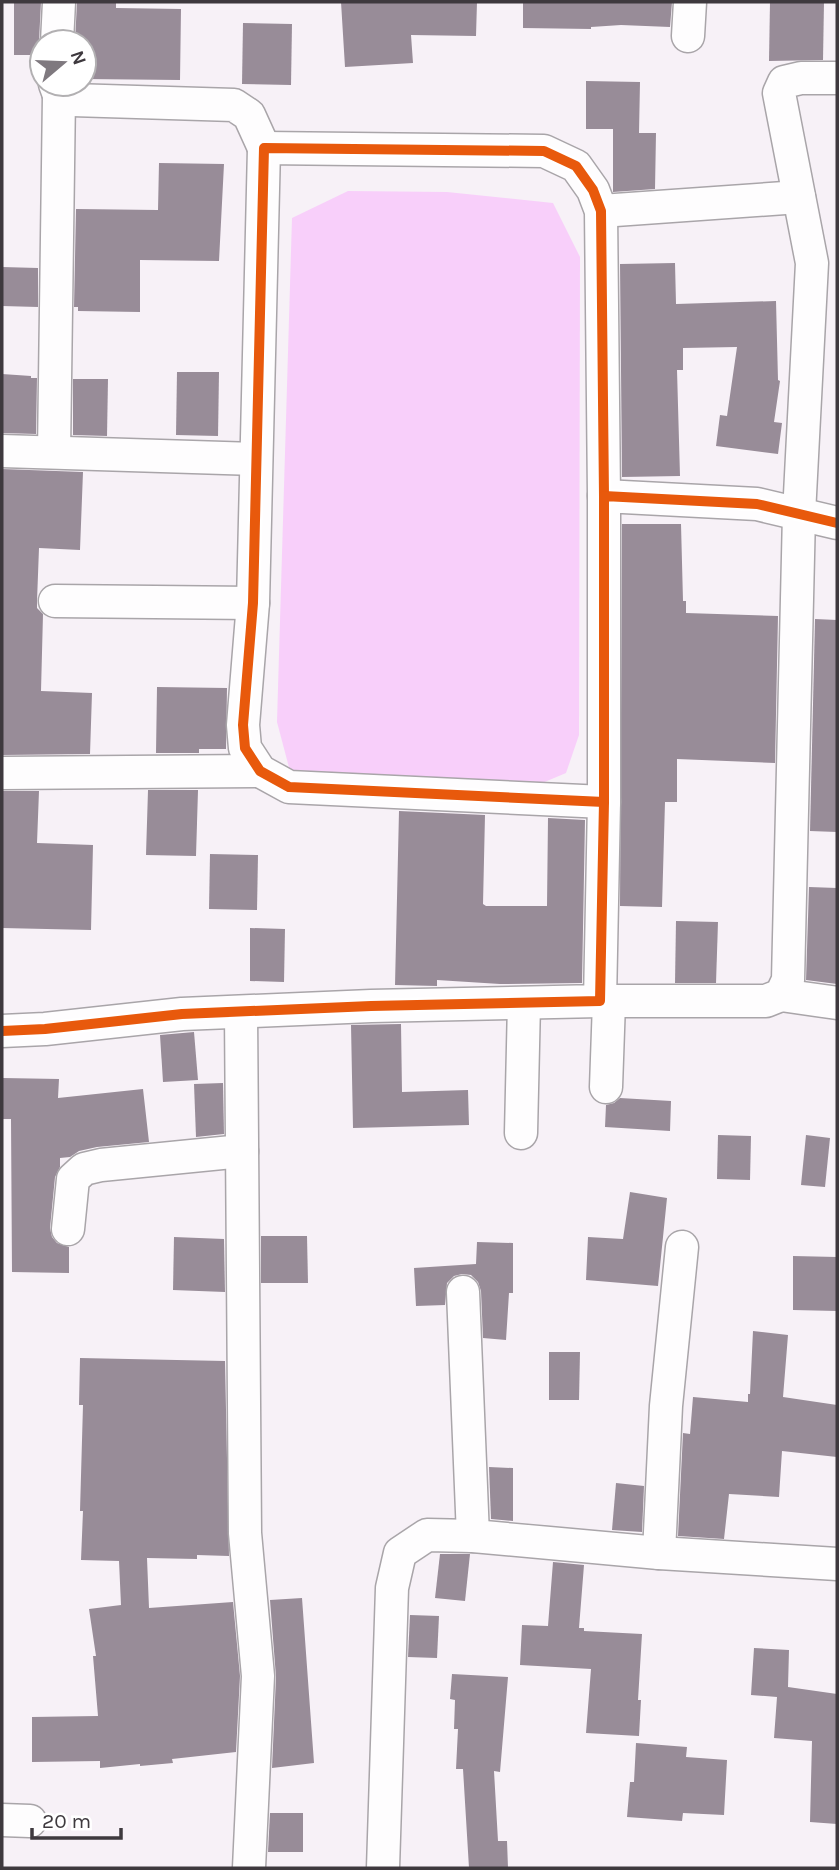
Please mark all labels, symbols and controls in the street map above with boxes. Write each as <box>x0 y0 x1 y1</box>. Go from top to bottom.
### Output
north arrow <box>28 28 98 98</box>
text: N <box>66 48 91 68</box>
scale bar <box>32 1797 121 1841</box>
text: 20 m <box>42 1809 91 1833</box>

